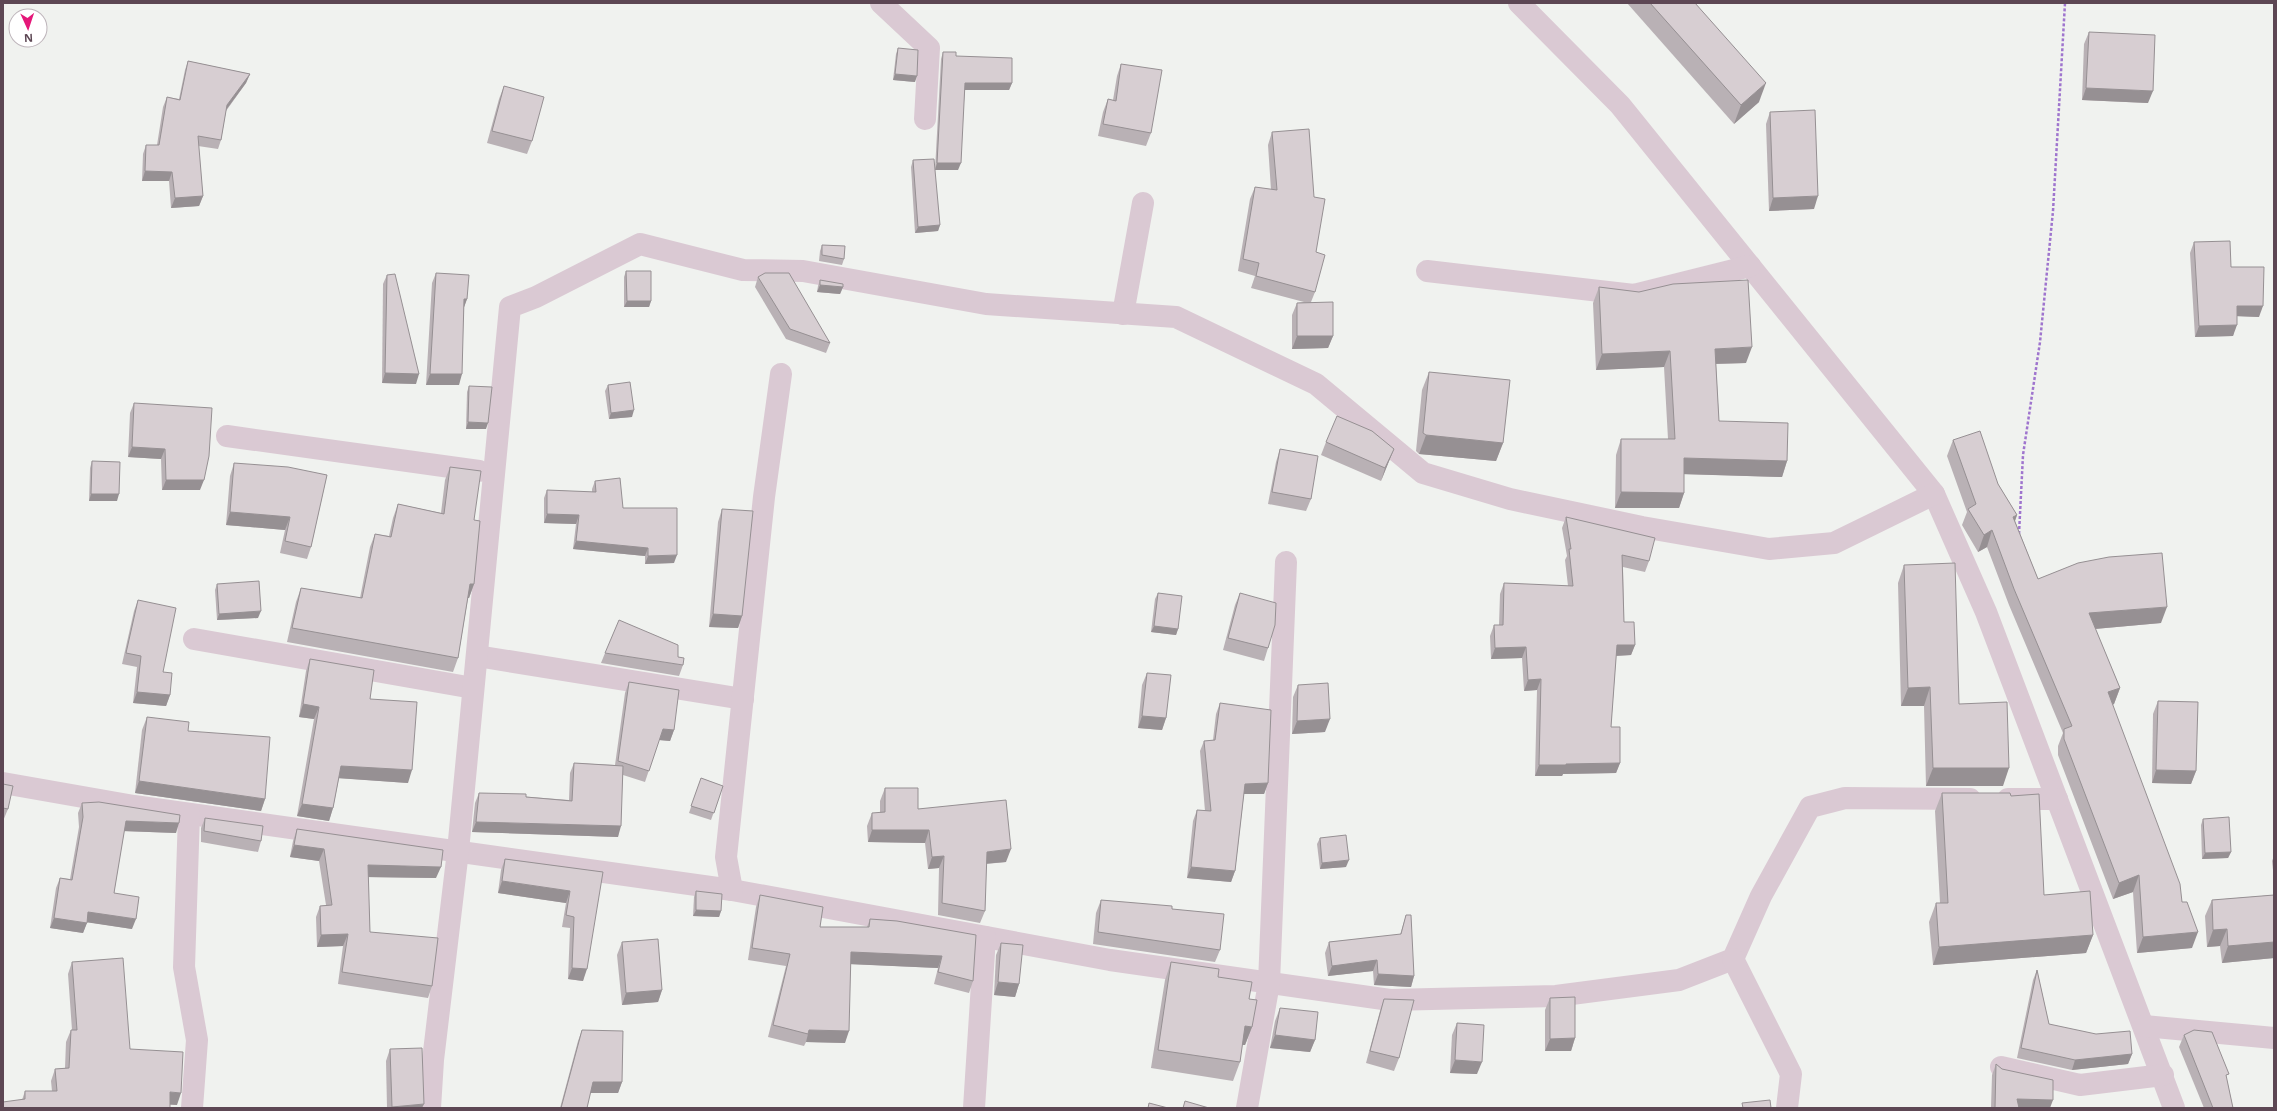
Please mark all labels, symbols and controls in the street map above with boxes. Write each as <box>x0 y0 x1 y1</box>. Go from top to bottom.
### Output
north arrow <box>8 8 48 48</box>
text: N <box>24 31 33 46</box>

